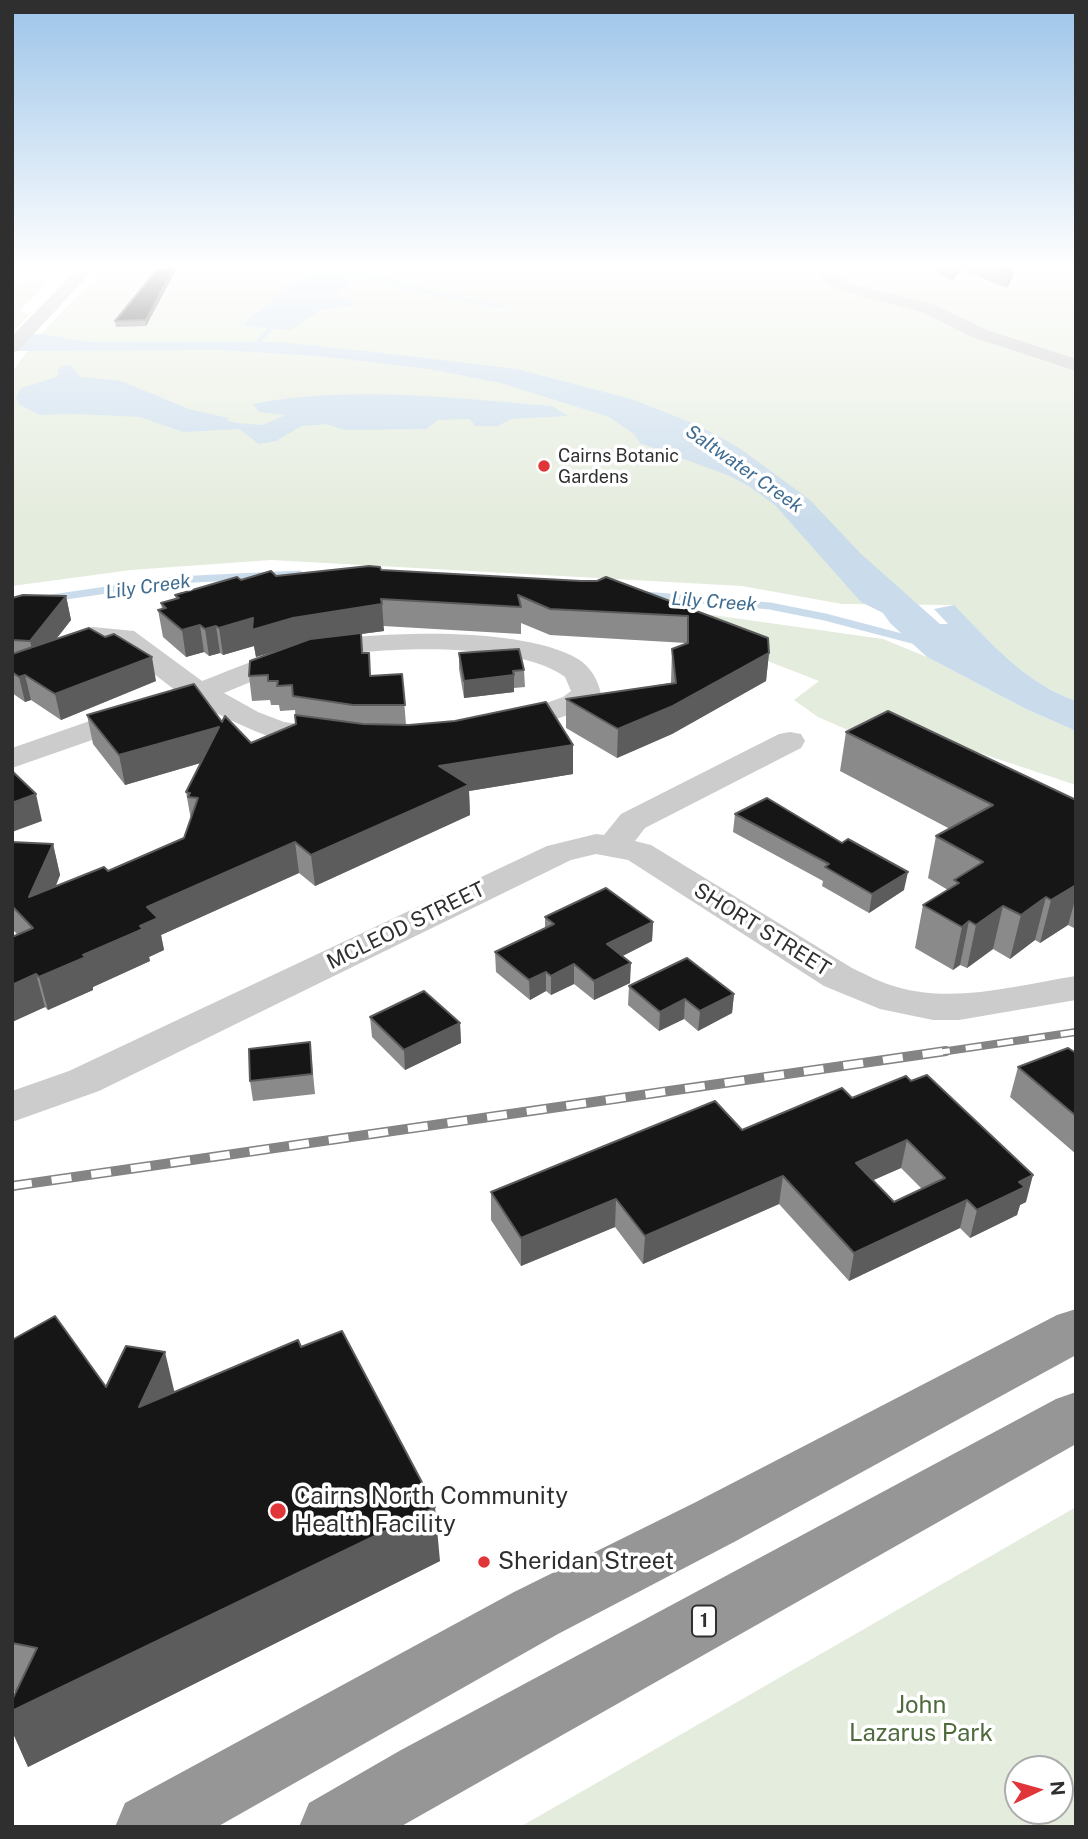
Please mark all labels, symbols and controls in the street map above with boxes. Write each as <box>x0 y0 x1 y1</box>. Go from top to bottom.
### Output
water label: Saltwater Creek <box>681 420 807 518</box>
place label: Cairns Botanic Gardens <box>558 445 679 488</box>
marker: Cairns Botanic Gardens <box>536 458 552 474</box>
water label: Lily Creek <box>104 570 192 604</box>
water label: Lily Creek <box>671 588 757 616</box>
street label: MCLEOD STREET <box>323 877 489 975</box>
street label: SHORT STREET <box>689 878 835 982</box>
place label: Cairns North Community Health Facility <box>294 1483 568 1539</box>
marker: Cairns North Community Health Facility <box>268 1501 288 1521</box>
place label: Sheridan Street <box>498 1548 674 1576</box>
marker: Sheridan Street <box>476 1554 492 1570</box>
road number: 1 <box>692 1606 716 1637</box>
park label: John Lazarus Park <box>849 1692 993 1748</box>
north arrow <box>1004 1755 1074 1825</box>
text: N <box>1046 1780 1070 1797</box>

